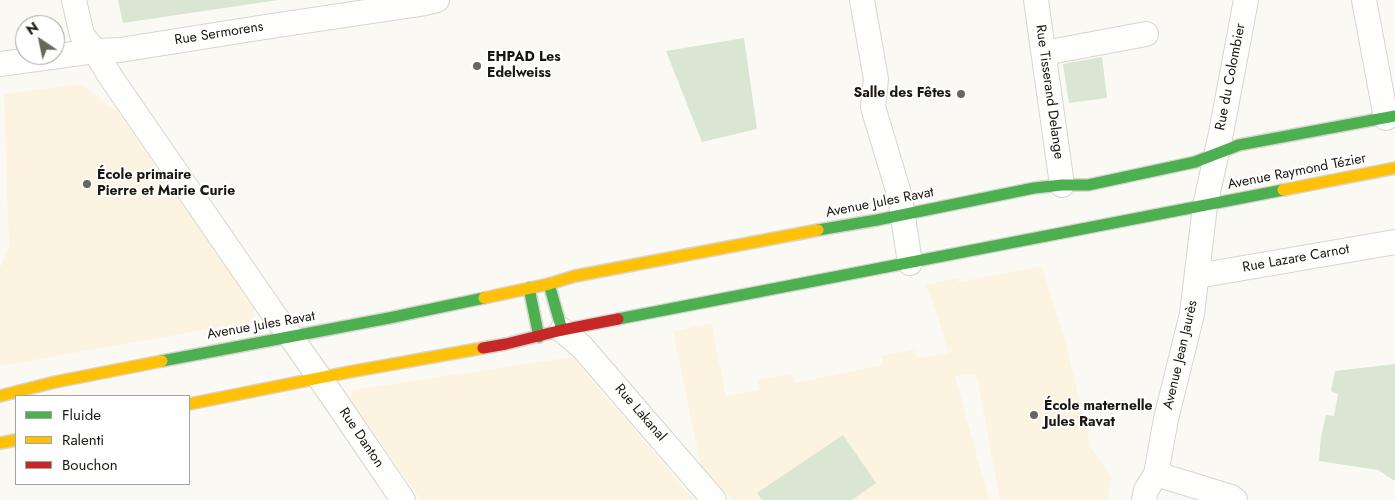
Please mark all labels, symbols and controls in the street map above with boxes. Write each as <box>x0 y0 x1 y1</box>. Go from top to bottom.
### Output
north arrow <box>15 15 65 65</box>
text: N <box>22 17 42 40</box>
street label: Rue Sermorens <box>173 19 265 49</box>
street label: Rue du Colombier <box>1212 22 1250 132</box>
street label: Rue Tisserand Delange <box>1031 24 1067 160</box>
place label: EHPAD Les Edelweiss <box>487 50 561 82</box>
marker: EHPAD Les Edelweiss <box>471 60 483 72</box>
place label: Salle des Fêtes <box>853 86 951 102</box>
marker: Salle des Fêtes <box>955 88 967 100</box>
street label: Avenue Raymond Tézier <box>1226 150 1368 194</box>
place label: École primaire Pierre et Marie Curie <box>97 168 235 200</box>
marker: École primaire Pierre et Marie Curie <box>81 178 93 190</box>
street label: Avenue Jules Ravat <box>825 184 935 222</box>
street label: Rue Lazare Carnot <box>1241 241 1351 277</box>
street label: Avenue Jean Jaurès <box>1160 299 1202 411</box>
street label: Avenue Jules Ravat <box>206 308 316 344</box>
street label: Rue Lakanal <box>611 381 669 445</box>
legend <box>15 395 190 485</box>
place label: École maternelle Jules Ravat <box>1044 399 1153 432</box>
text: Fluide <box>62 404 101 426</box>
street label: Rue Danton <box>335 405 387 471</box>
marker: École maternelle Jules Ravat <box>1028 409 1040 421</box>
text: Ralenti <box>62 429 104 451</box>
text: Bouchon <box>62 454 118 476</box>

